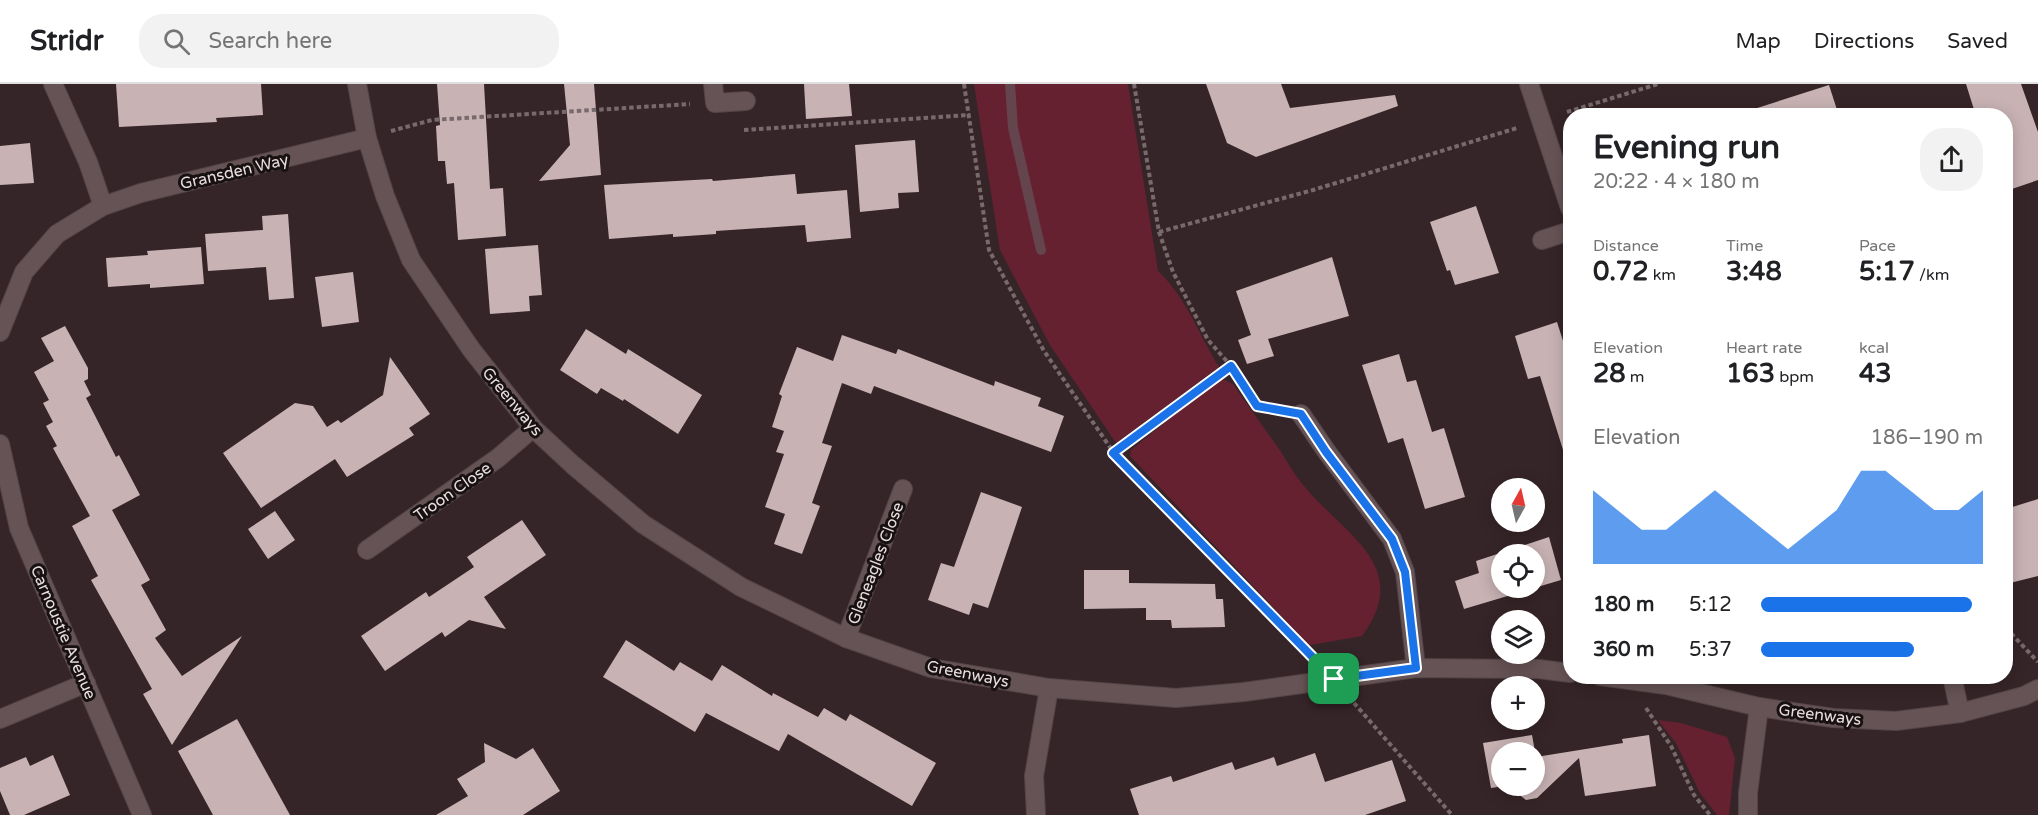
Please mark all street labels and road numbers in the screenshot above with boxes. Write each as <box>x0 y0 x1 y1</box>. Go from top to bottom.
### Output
street label: Gransden Way <box>178 150 291 194</box>
street label: Greenways <box>478 363 547 440</box>
street label: Troon Close <box>410 458 495 526</box>
street label: Gleneagles Close <box>843 499 908 627</box>
street label: Carnoustie Avenue <box>26 562 100 702</box>
street label: Greenways <box>925 656 1011 692</box>
street label: Greenways <box>1777 700 1862 730</box>

